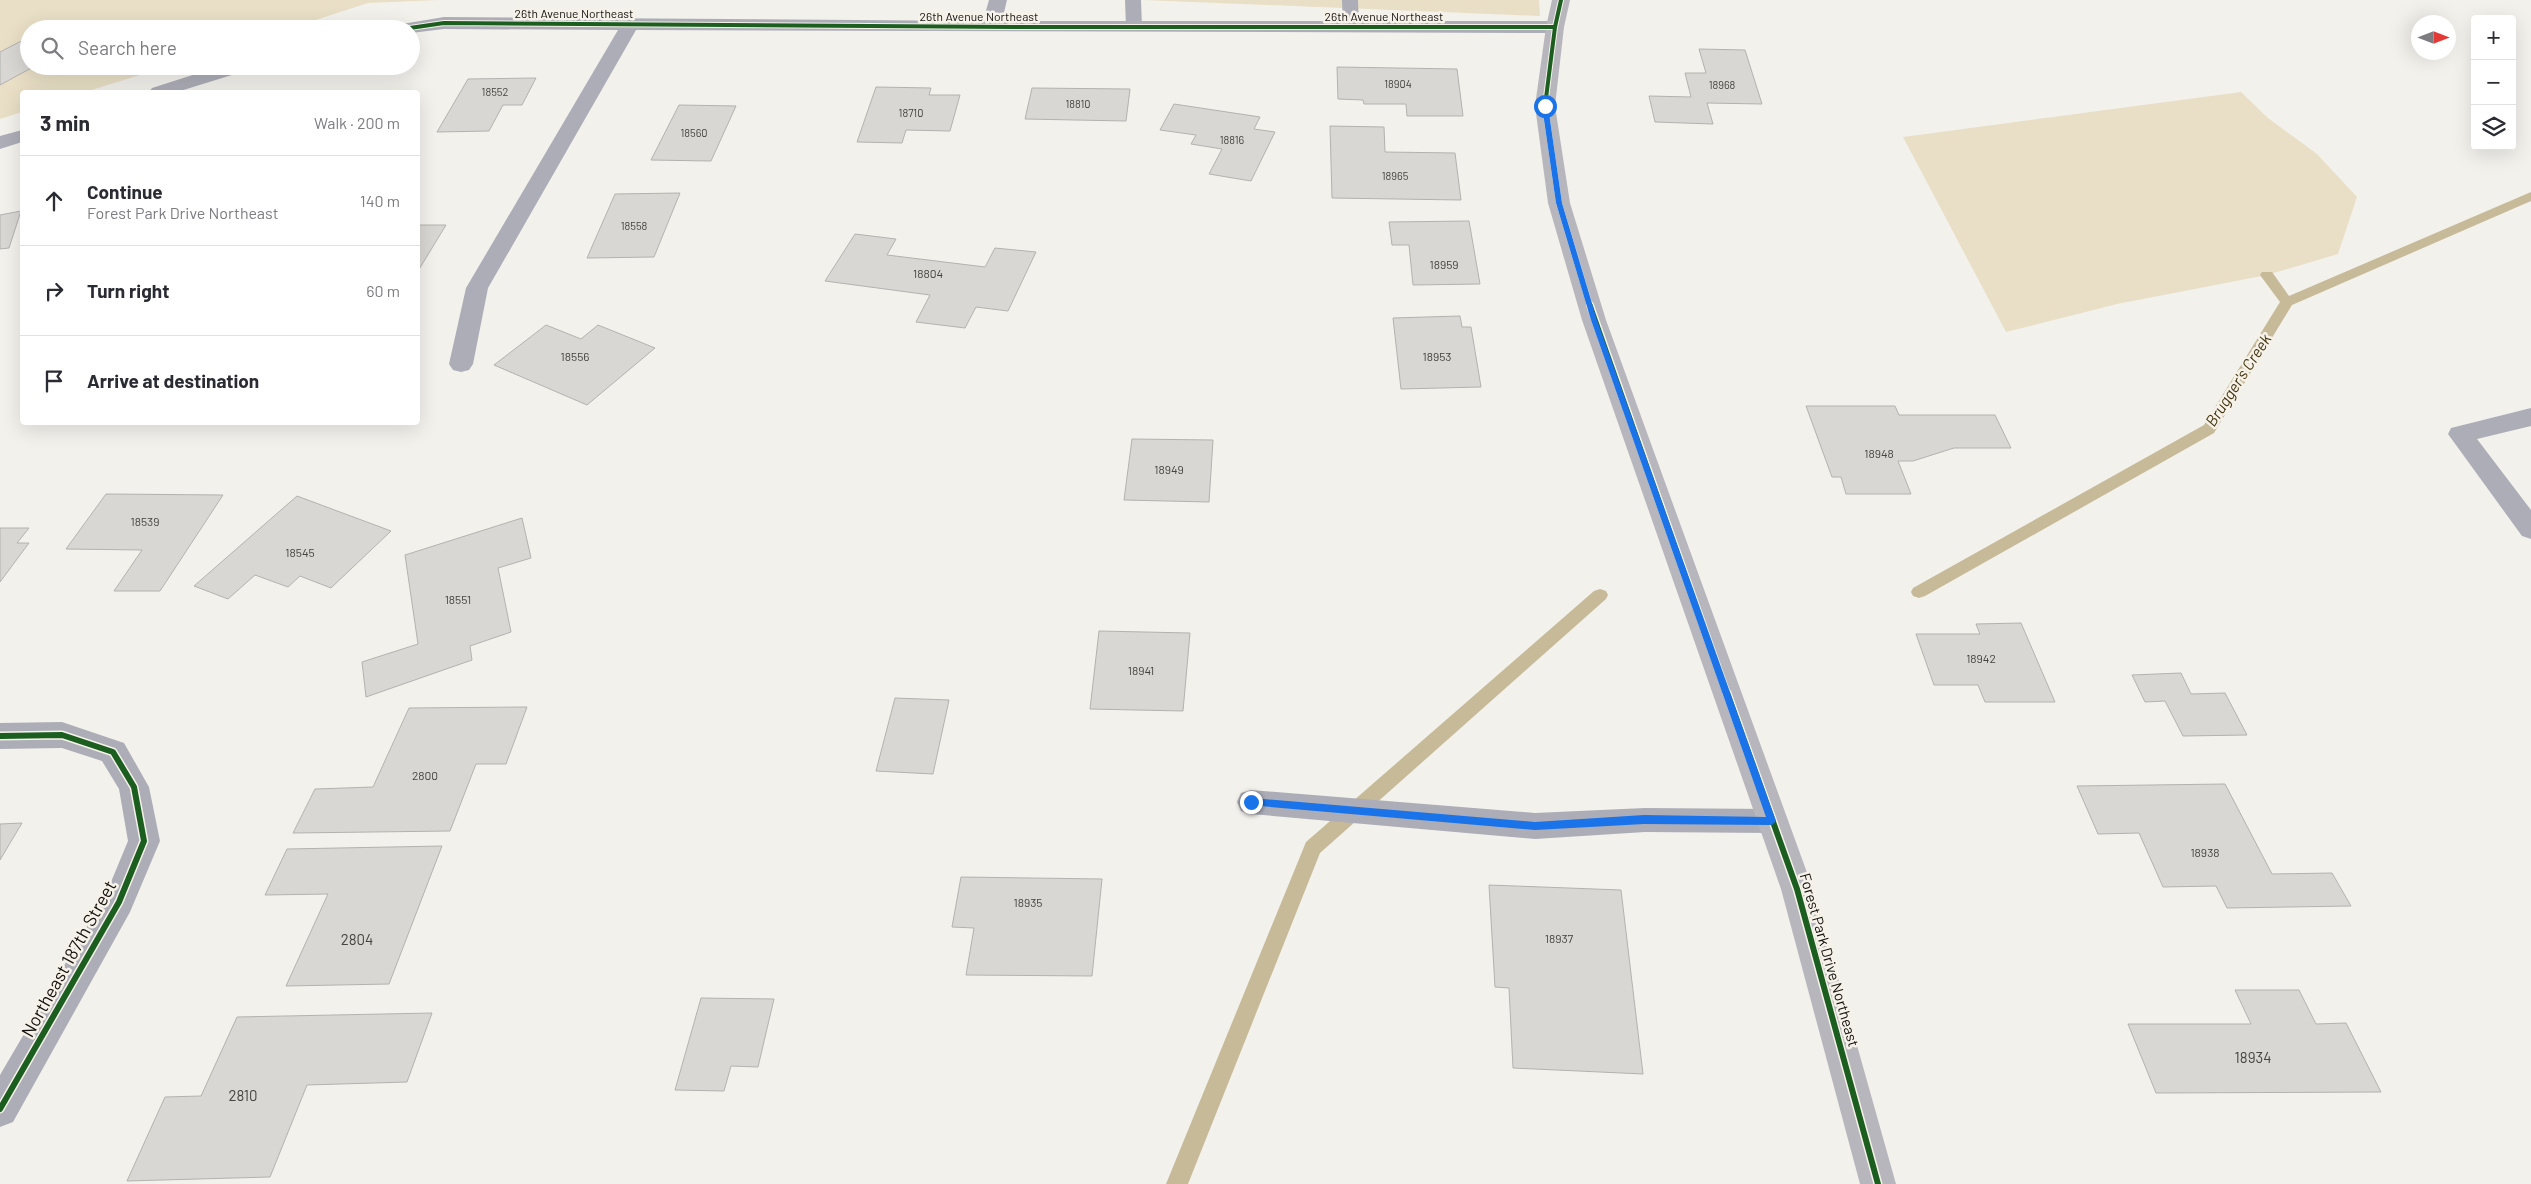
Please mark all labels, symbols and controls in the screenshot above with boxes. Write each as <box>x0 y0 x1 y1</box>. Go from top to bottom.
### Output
street label: 26th Avenue Northeast <box>515 6 633 20</box>
street label: 26th Avenue Northeast <box>920 9 1038 23</box>
street label: 26th Avenue Northeast <box>1325 9 1443 23</box>
north arrow <box>2411 15 2456 60</box>
map controls <box>2471 15 2516 150</box>
button: + <box>2471 15 2516 60</box>
search box <box>20 20 420 75</box>
icon: search <box>38 34 66 62</box>
text: Search here <box>78 36 177 59</box>
button: − <box>2471 60 2516 105</box>
house number: 18904 <box>1384 77 1412 90</box>
house number: 18968 <box>1709 78 1736 91</box>
house number: 18552 <box>482 85 508 98</box>
route start <box>1534 95 1557 118</box>
house number: 18810 <box>1065 97 1091 110</box>
button: layers <box>2471 105 2516 150</box>
house number: 18710 <box>899 106 923 119</box>
text: 3 min <box>40 110 90 135</box>
text: Walk · 200 m <box>314 113 400 132</box>
house number: 18560 <box>680 126 708 139</box>
house number: 18816 <box>1220 133 1245 146</box>
house number: 18965 <box>1382 169 1409 182</box>
text: Continue <box>87 180 163 203</box>
icon: ahead <box>40 187 68 215</box>
text: 140 m <box>360 191 400 210</box>
text: Forest Park Drive Northeast <box>87 203 279 222</box>
house number: 18558 <box>621 219 648 232</box>
house number: 18959 <box>1429 257 1459 271</box>
house number: 18804 <box>913 266 943 280</box>
icon: right <box>40 277 68 305</box>
text: Turn right <box>87 279 169 302</box>
text: 60 m <box>366 281 400 300</box>
water label: Brugger's Creek <box>2201 330 2275 429</box>
house number: 18556 <box>561 349 589 363</box>
house number: 18953 <box>1422 349 1452 363</box>
icon: arrive <box>40 367 68 395</box>
text: Arrive at destination <box>87 369 259 392</box>
house number: 18948 <box>1864 446 1894 460</box>
house number: 18949 <box>1154 462 1184 476</box>
house number: 18539 <box>130 514 160 528</box>
house number: 18545 <box>285 545 315 559</box>
house number: 18551 <box>445 592 471 606</box>
house number: 18942 <box>1966 651 1996 665</box>
house number: 18941 <box>1128 663 1154 677</box>
house number: 2800 <box>412 768 438 782</box>
route end <box>1240 791 1263 814</box>
house number: 18938 <box>2190 845 2220 859</box>
street label: Forest Park Drive Northeast <box>1797 871 1863 1049</box>
street label: Northeast 187th Street <box>16 876 120 1041</box>
house number: 18935 <box>1013 895 1043 909</box>
house number: 2804 <box>341 930 373 948</box>
house number: 18937 <box>1545 931 1574 945</box>
house number: 18934 <box>2235 1048 2271 1066</box>
house number: 2810 <box>228 1086 258 1104</box>

